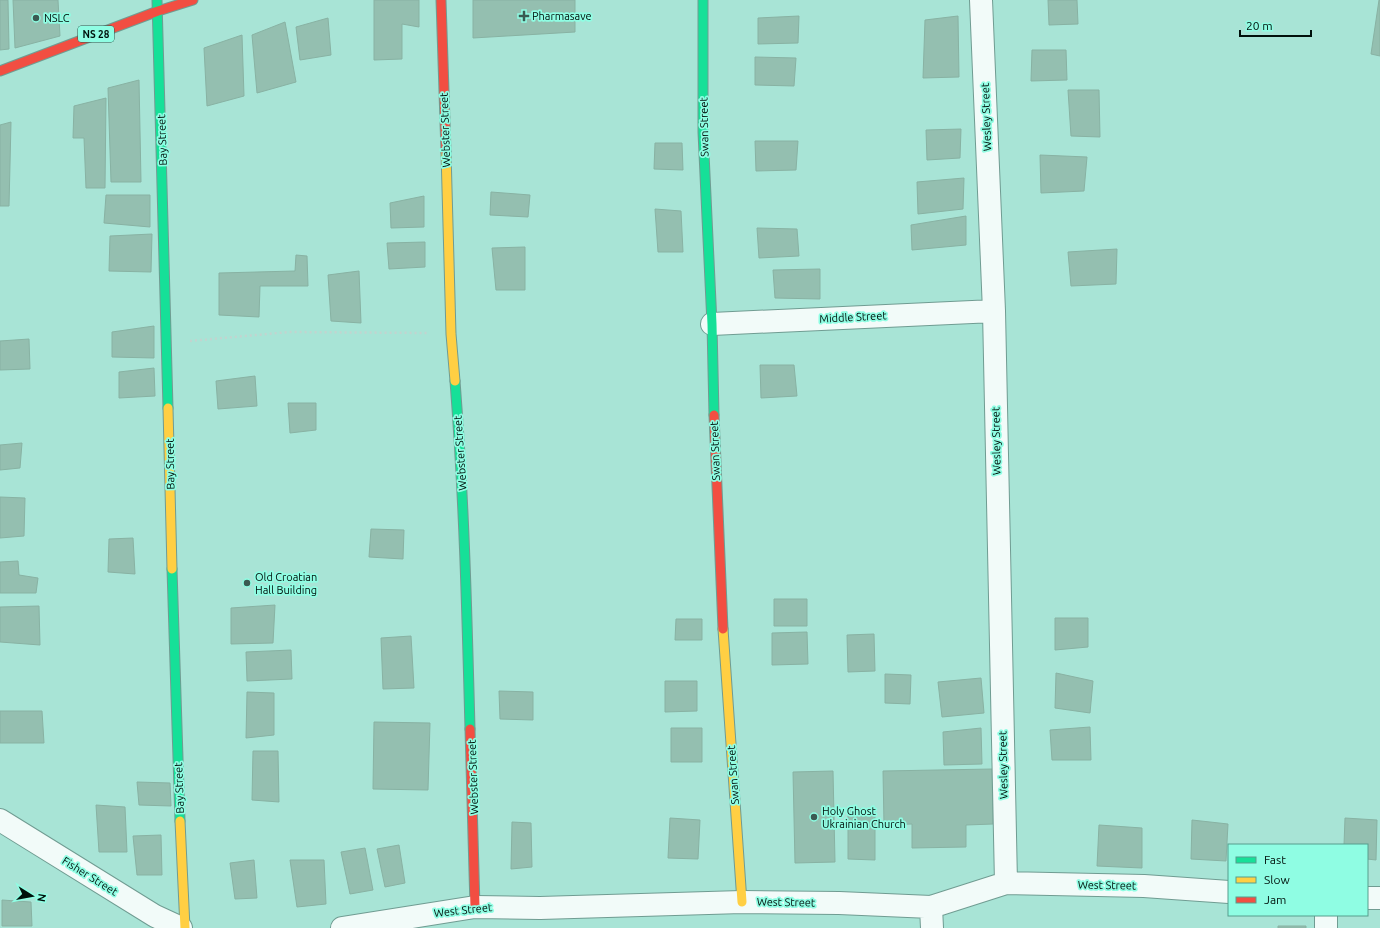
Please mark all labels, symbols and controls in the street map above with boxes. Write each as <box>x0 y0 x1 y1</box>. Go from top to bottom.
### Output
place label: Pharmasave <box>532 10 592 22</box>
marker: Pharmasave <box>519 11 529 21</box>
place label: NSLC <box>44 12 70 24</box>
scale bar <box>1240 12 1311 38</box>
marker: NSLC <box>31 13 41 23</box>
text: 20 m <box>1246 19 1273 32</box>
road number: NS 28 <box>78 26 114 42</box>
street label: Wesley Street <box>979 82 993 151</box>
street label: Webster Street <box>438 92 452 168</box>
street label: Swan Street <box>697 97 711 157</box>
street label: Bay Street <box>155 114 169 166</box>
street label: Middle Street <box>819 309 888 325</box>
street label: Wesley Street <box>989 406 1003 475</box>
street label: Webster Street <box>451 414 469 491</box>
street label: Swan Street <box>708 420 722 481</box>
street label: Bay Street <box>164 438 176 490</box>
place label: Old Croatian Hall Building <box>255 571 317 596</box>
marker: Old Croatian Hall Building <box>242 578 252 588</box>
street label: Wesley Street <box>996 730 1010 799</box>
street label: Webster Street <box>466 739 480 815</box>
street label: Swan Street <box>725 744 741 805</box>
street label: Bay Street <box>172 762 186 814</box>
place label: Holy Ghost Ukrainian Church <box>822 805 906 830</box>
marker: Holy Ghost Ukrainian Church <box>809 812 819 822</box>
legend <box>1228 844 1368 916</box>
text: Fast <box>1264 853 1286 866</box>
street label: Fisher Street <box>60 854 120 898</box>
text: Slow <box>1264 873 1290 886</box>
north arrow <box>12 876 52 916</box>
street label: West Street <box>1078 878 1137 892</box>
text: N <box>35 893 48 903</box>
text: Jam <box>1264 893 1286 906</box>
street label: West Street <box>757 895 816 909</box>
street label: West Street <box>433 901 493 919</box>

